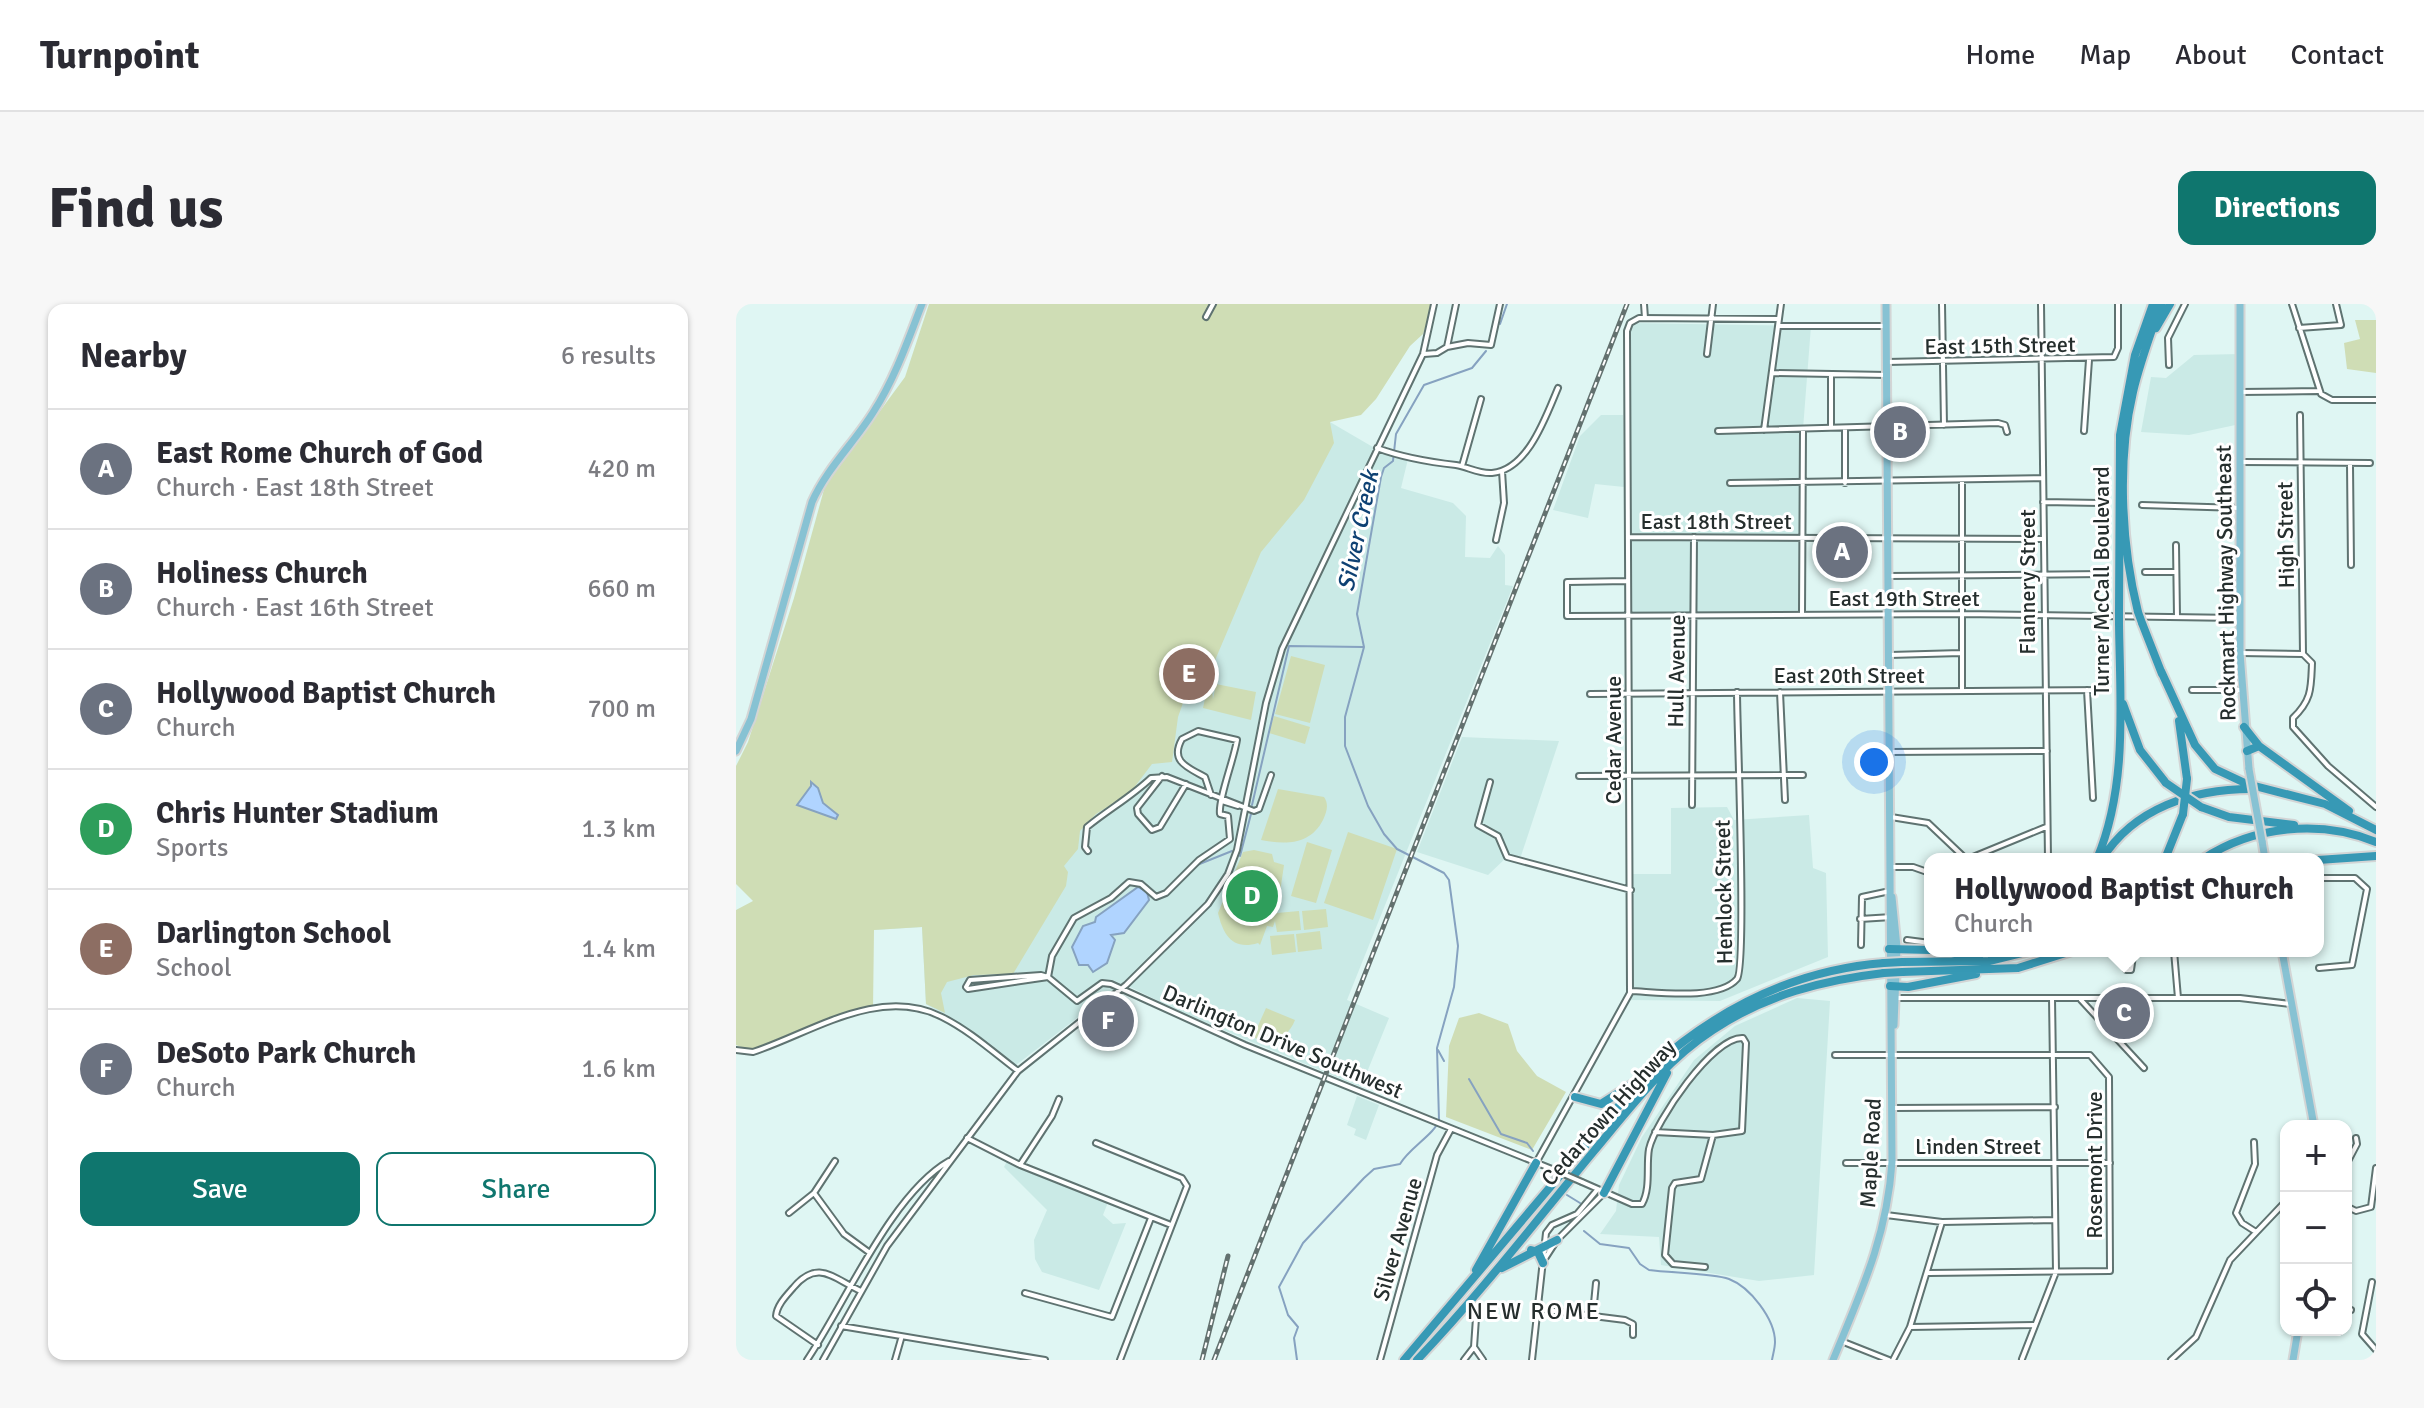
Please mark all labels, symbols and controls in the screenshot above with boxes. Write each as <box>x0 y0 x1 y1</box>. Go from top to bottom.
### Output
text: Turnpoint <box>40 32 199 79</box>
text: Home <box>1966 38 2035 72</box>
text: Map <box>2079 38 2131 72</box>
text: About <box>2175 38 2247 72</box>
text: Contact <box>2291 38 2384 72</box>
button: Directions <box>2178 171 2376 245</box>
text: Find us <box>48 174 223 243</box>
street label: East 15th Street <box>1924 331 2076 360</box>
text: Nearby <box>80 335 187 377</box>
text: 6 results <box>561 340 656 372</box>
pin: B <box>1874 402 1926 462</box>
text: East Rome Church of God <box>156 435 483 472</box>
street label: Rockmart Highway Southeast <box>2210 444 2241 721</box>
text: A <box>98 453 114 485</box>
text: 420 m <box>587 453 656 485</box>
water label: Silver Creek <box>1331 466 1386 594</box>
street label: Turner McCall Boulevard <box>2088 466 2115 696</box>
text: Church · East 18th Street <box>156 472 434 504</box>
street label: High Street <box>2271 481 2300 589</box>
street label: East 18th Street <box>1640 508 1792 535</box>
street label: Flannery Street <box>2014 509 2041 655</box>
pin: A <box>1816 522 1868 582</box>
text: Holiness Church <box>156 555 368 592</box>
text: B <box>98 573 114 605</box>
text: 660 m <box>587 573 656 605</box>
street label: East 19th Street <box>1828 585 1980 612</box>
text: Church · East 16th Street <box>156 592 434 624</box>
street label: Hull Avenue <box>1662 614 1691 728</box>
pin: E <box>1163 644 1215 704</box>
street label: East 20th Street <box>1773 662 1925 689</box>
text: Hollywood Baptist Church <box>156 675 496 712</box>
street label: Cedar Avenue <box>1600 676 1627 804</box>
text: C <box>98 693 114 725</box>
text: 700 m <box>587 693 656 725</box>
text: Church <box>156 712 236 744</box>
your location <box>1854 742 1894 782</box>
text: Chris Hunter Stadium <box>156 795 439 832</box>
text: D <box>97 813 115 845</box>
text: 1.3 km <box>582 813 656 845</box>
street label: Hemlock Street <box>1709 819 1738 965</box>
text: Sports <box>156 832 228 864</box>
popup <box>1924 853 2324 957</box>
pin: D <box>1226 866 1278 926</box>
text: Hollywood Baptist Church <box>1954 871 2294 908</box>
text: Church <box>1954 908 2033 940</box>
text: Darlington School <box>156 915 391 952</box>
text: E <box>99 933 113 965</box>
text: 1.4 km <box>582 933 656 965</box>
text: School <box>156 952 232 984</box>
street label: Darlington Drive Southwest <box>1159 979 1407 1104</box>
pin: C <box>2098 983 2150 1043</box>
pin: F <box>1082 991 1134 1051</box>
street label: Cedartown Highway <box>1535 1033 1682 1191</box>
text: DeSoto Park Church <box>156 1035 416 1072</box>
text: F <box>99 1053 113 1085</box>
text: 1.6 km <box>582 1053 656 1085</box>
text: Church <box>156 1072 236 1104</box>
street label: Rosemont Drive <box>2081 1091 2108 1239</box>
street label: Maple Road <box>1854 1098 1887 1209</box>
map controls <box>2280 1120 2352 1336</box>
button: + <box>2280 1120 2352 1192</box>
street label: Linden Street <box>1915 1133 2041 1160</box>
button: Save <box>80 1152 360 1226</box>
button: Share <box>376 1152 656 1226</box>
street label: Silver Avenue <box>1367 1174 1428 1304</box>
button: − <box>2280 1192 2352 1264</box>
button: locate <box>2280 1264 2352 1336</box>
district label: NEW ROME <box>1467 1296 1601 1326</box>

